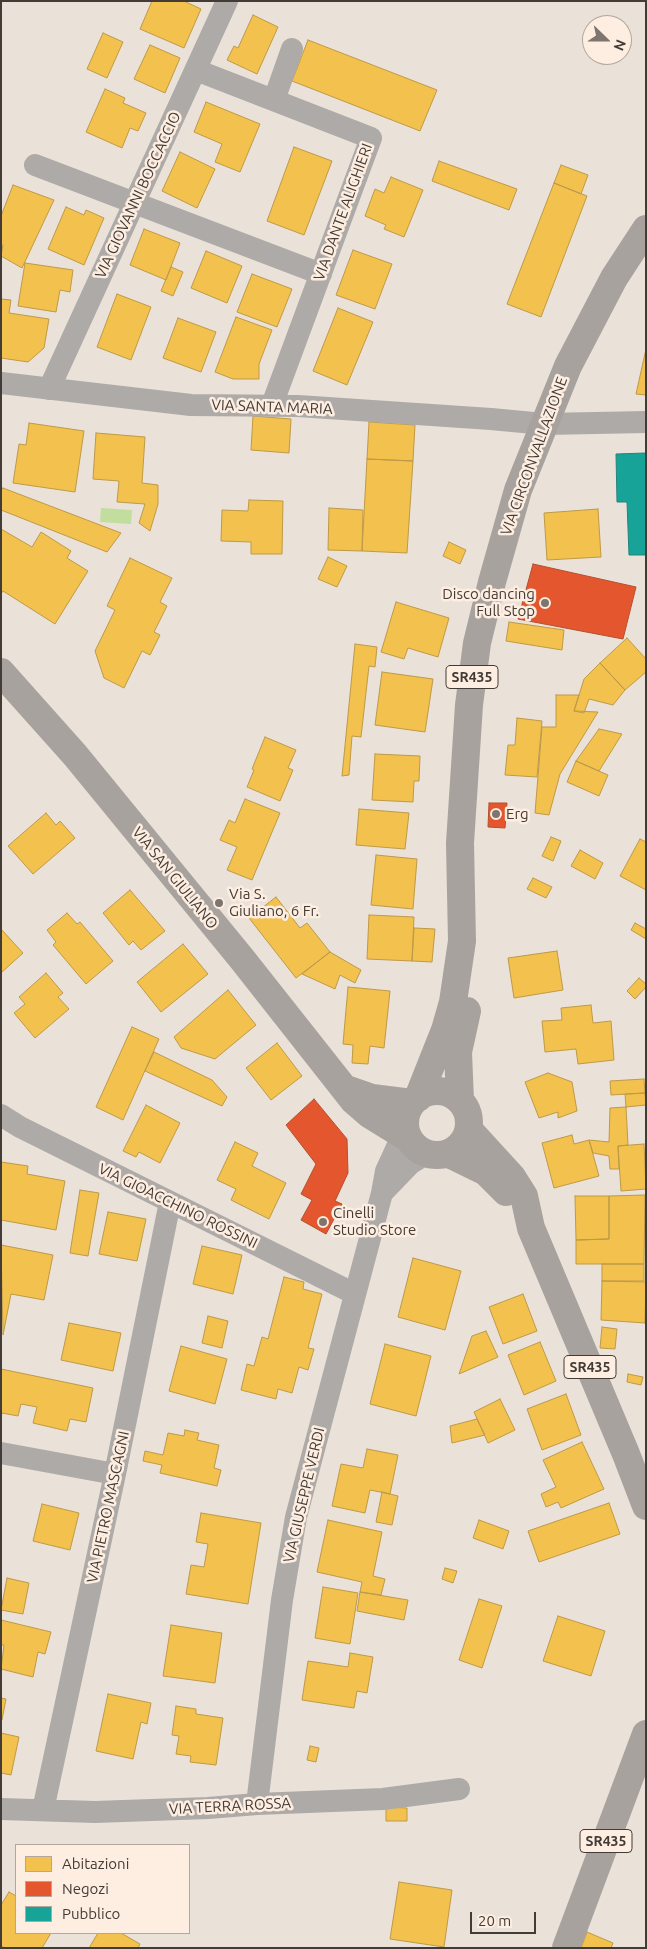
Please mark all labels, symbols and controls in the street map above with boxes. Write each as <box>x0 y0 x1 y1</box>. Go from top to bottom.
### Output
north arrow <box>582 15 632 65</box>
text: N <box>611 37 629 53</box>
street label: VIA GIOVANNI BOCCACCIO <box>91 109 185 281</box>
street label: VIA DANTE ALIGHIERI <box>310 141 376 283</box>
street label: VIA CIRCONVALLAZIONE <box>497 374 571 538</box>
street label: VIA SANTA MARIA <box>211 396 333 418</box>
place label: Disco dancing Full Stop <box>442 585 535 620</box>
marker: Disco dancing Full Stop <box>539 597 551 609</box>
road number: SR435 <box>446 666 498 689</box>
place label: Erg <box>506 805 529 823</box>
marker: Erg <box>490 808 502 820</box>
street label: VIA SAN GIULIANO <box>128 823 222 933</box>
place label: Via S. Giuliano, 6 Fr. <box>229 885 319 920</box>
marker: Via S. Giuliano, 6 Fr. <box>213 897 225 909</box>
street label: VIA GIOACCHINO ROSSINI <box>95 1160 261 1252</box>
place label: Cinelli Studio Store <box>333 1204 416 1239</box>
marker: Cinelli Studio Store <box>317 1216 329 1228</box>
road number: SR435 <box>564 1355 616 1378</box>
street label: VIA GIUSEPPE VERDI <box>280 1426 328 1564</box>
street label: VIA PIETRO MASCAGNI <box>83 1429 133 1585</box>
street label: VIA TERRA ROSSA <box>169 1794 291 1818</box>
road number: SR435 <box>580 1830 632 1852</box>
legend <box>15 1844 190 1934</box>
text: Abitazioni <box>62 1855 129 1872</box>
text: Negozi <box>62 1880 109 1897</box>
scale bar <box>472 1902 538 1934</box>
text: Pubblico <box>62 1905 120 1922</box>
text: 20 m <box>478 1912 511 1929</box>

